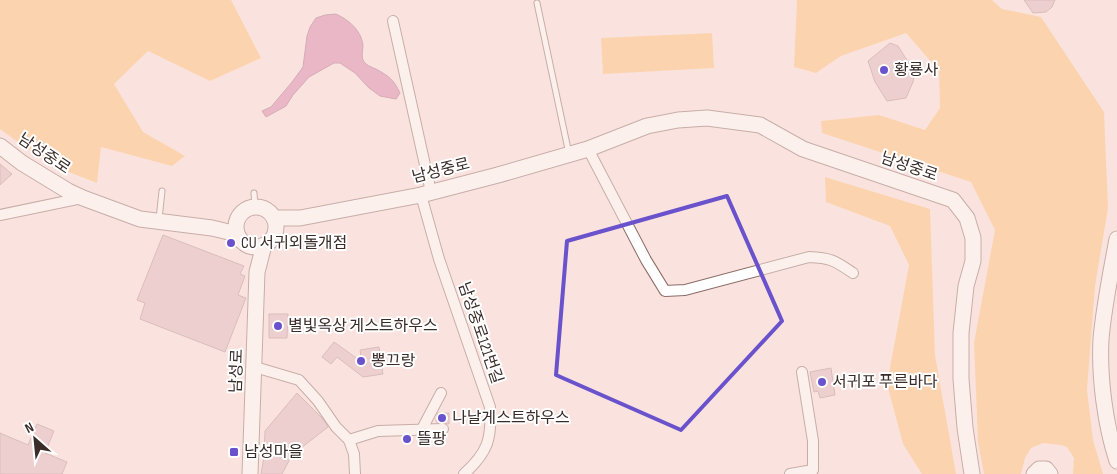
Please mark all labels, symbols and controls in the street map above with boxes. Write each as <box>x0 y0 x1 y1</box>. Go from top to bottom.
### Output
place label: 황룡사 <box>894 61 938 80</box>
marker: 황룡사 <box>878 64 890 76</box>
street label: 남성중로 <box>14 130 74 178</box>
street label: 남성중로 <box>878 148 940 186</box>
street label: 남성중로 <box>410 155 472 187</box>
place label: CU 서귀외돌개점 <box>241 234 348 253</box>
marker: CU 서귀외돌개점 <box>225 237 237 249</box>
street label: 남성중로121번길 <box>454 280 506 386</box>
place label: 별빛옥상 게스트하우스 <box>288 317 438 336</box>
marker: 별빛옥상 게스트하우스 <box>272 320 284 332</box>
street label: 남성로 <box>227 348 247 393</box>
place label: 뽕끄랑 <box>371 352 415 371</box>
marker: 뽕끄랑 <box>355 355 367 367</box>
place label: 서귀포 푸른바다 <box>832 373 938 392</box>
marker: 서귀포 푸른바다 <box>816 376 828 388</box>
place label: 나날게스트하우스 <box>452 409 570 428</box>
marker: 나날게스트하우스 <box>436 412 448 424</box>
north arrow <box>10 414 60 464</box>
text: N <box>22 419 37 437</box>
place label: 뜰팡 <box>417 430 447 449</box>
marker: 뜰팡 <box>401 433 413 445</box>
place label: 남성마을 <box>244 443 303 462</box>
marker: 남성마을 <box>228 446 240 458</box>

